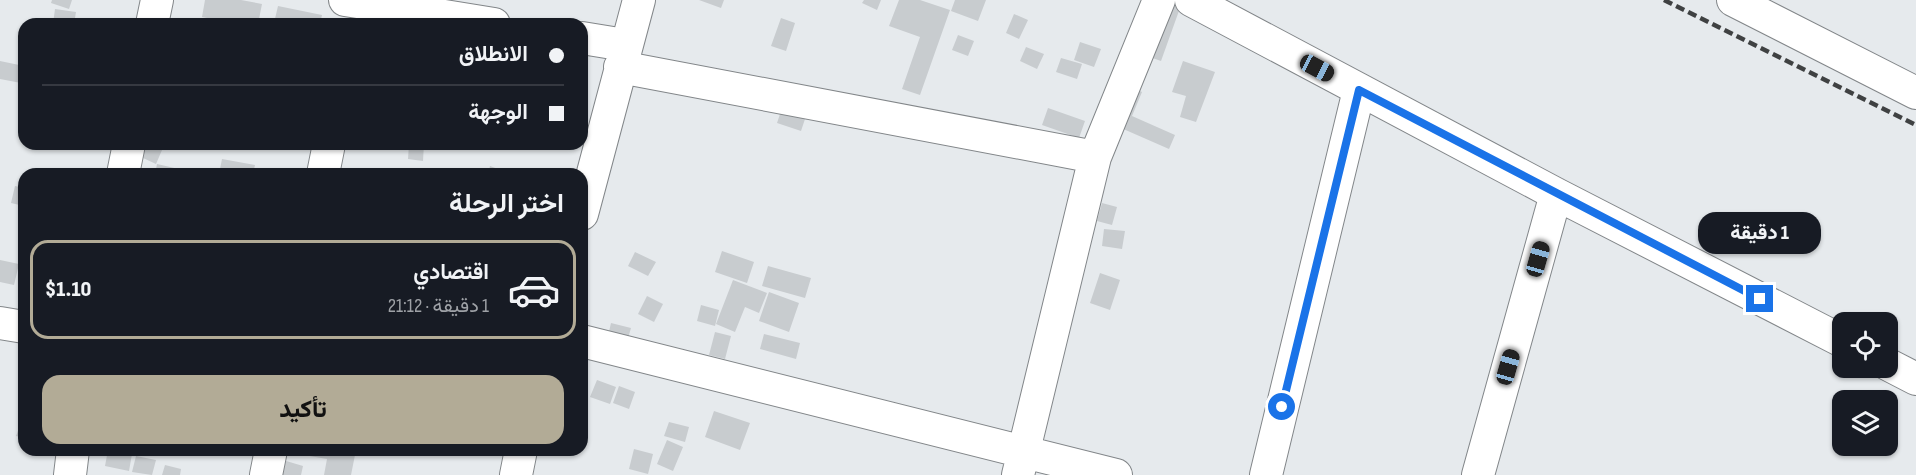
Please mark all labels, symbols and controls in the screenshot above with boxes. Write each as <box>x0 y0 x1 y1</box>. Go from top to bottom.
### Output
text: الانطلاق <box>459 41 528 68</box>
car <box>1297 52 1337 84</box>
text: الوجهة <box>468 99 528 126</box>
text: اختر الرحلة <box>449 188 564 220</box>
callout: 1 دقيقة <box>1698 212 1822 254</box>
text: 1 دقيقة <box>1730 221 1789 245</box>
car <box>1524 239 1552 279</box>
text: اقتصادي <box>413 259 489 286</box>
icon: car <box>507 263 561 317</box>
text: $1.10 <box>45 276 91 303</box>
route end <box>1746 285 1773 312</box>
text: 1 دقيقة · 21:12 <box>388 294 489 318</box>
map controls <box>1832 312 1898 456</box>
button: locate <box>1832 312 1898 378</box>
car <box>1494 347 1522 387</box>
button: تأكيد <box>42 375 564 444</box>
button: layers <box>1832 390 1898 456</box>
route start <box>1268 393 1295 420</box>

